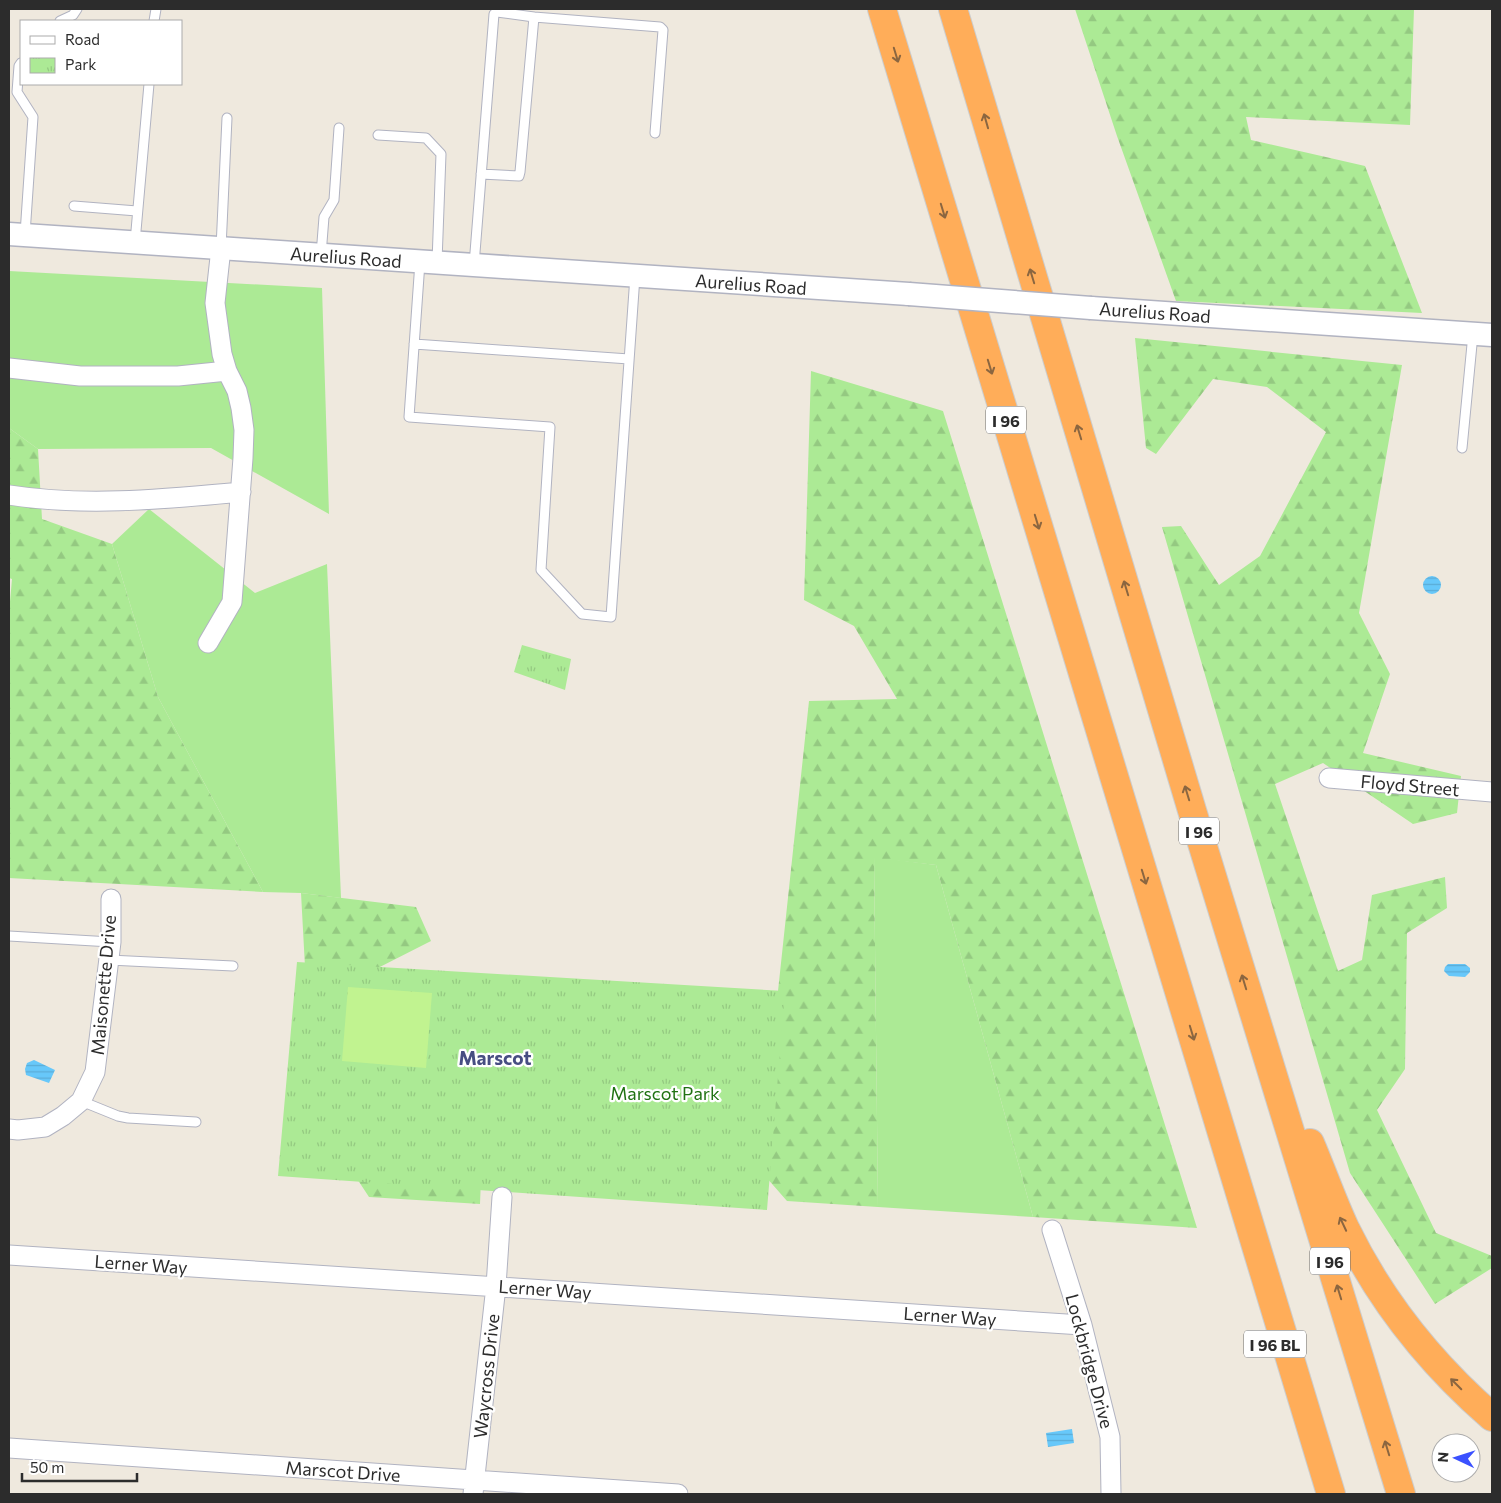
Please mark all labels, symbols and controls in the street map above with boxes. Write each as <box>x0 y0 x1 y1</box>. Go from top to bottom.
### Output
legend <box>20 20 182 85</box>
text: Road <box>65 30 100 48</box>
one-way arrow <box>892 47 902 63</box>
text: Park <box>65 55 96 73</box>
one-way arrow <box>981 113 990 129</box>
one-way arrow <box>938 203 948 219</box>
street label: Aurelius Road <box>290 242 402 272</box>
street label: Aurelius Road <box>695 269 807 299</box>
one-way arrow <box>1026 269 1036 285</box>
street label: Aurelius Road <box>1099 297 1211 327</box>
one-way arrow <box>985 358 995 374</box>
road number: I 96 <box>986 406 1026 434</box>
one-way arrow <box>1073 424 1083 440</box>
one-way arrow <box>1033 514 1042 530</box>
one-way arrow <box>1120 580 1130 596</box>
street label: Floyd Street <box>1360 770 1460 800</box>
one-way arrow <box>1182 785 1192 801</box>
road number: I 96 <box>1179 818 1219 844</box>
one-way arrow <box>1140 869 1150 885</box>
street label: Maisonette Drive <box>86 914 120 1056</box>
one-way arrow <box>1239 974 1249 990</box>
one-way arrow <box>1187 1024 1197 1040</box>
district label: Marscot <box>458 1046 532 1069</box>
park label: Marscot Park <box>610 1082 720 1104</box>
one-way arrow <box>1338 1217 1348 1232</box>
road number: I 96 <box>1310 1248 1350 1274</box>
street label: Lerner Way <box>94 1250 188 1278</box>
street label: Lerner Way <box>498 1275 592 1303</box>
one-way arrow <box>1334 1285 1344 1301</box>
street label: Lockbridge Drive <box>1061 1291 1119 1431</box>
street label: Lerner Way <box>903 1302 997 1330</box>
street label: Waycross Drive <box>469 1313 503 1439</box>
road number: I 96 BL <box>1244 1330 1306 1358</box>
one-way arrow <box>1450 1378 1462 1391</box>
north arrow <box>1431 1433 1481 1483</box>
one-way arrow <box>1382 1440 1391 1456</box>
scale bar <box>22 1450 138 1482</box>
text: N <box>1434 1451 1451 1463</box>
street label: Marscot Drive <box>285 1456 401 1486</box>
text: 50 m <box>30 1458 64 1476</box>

